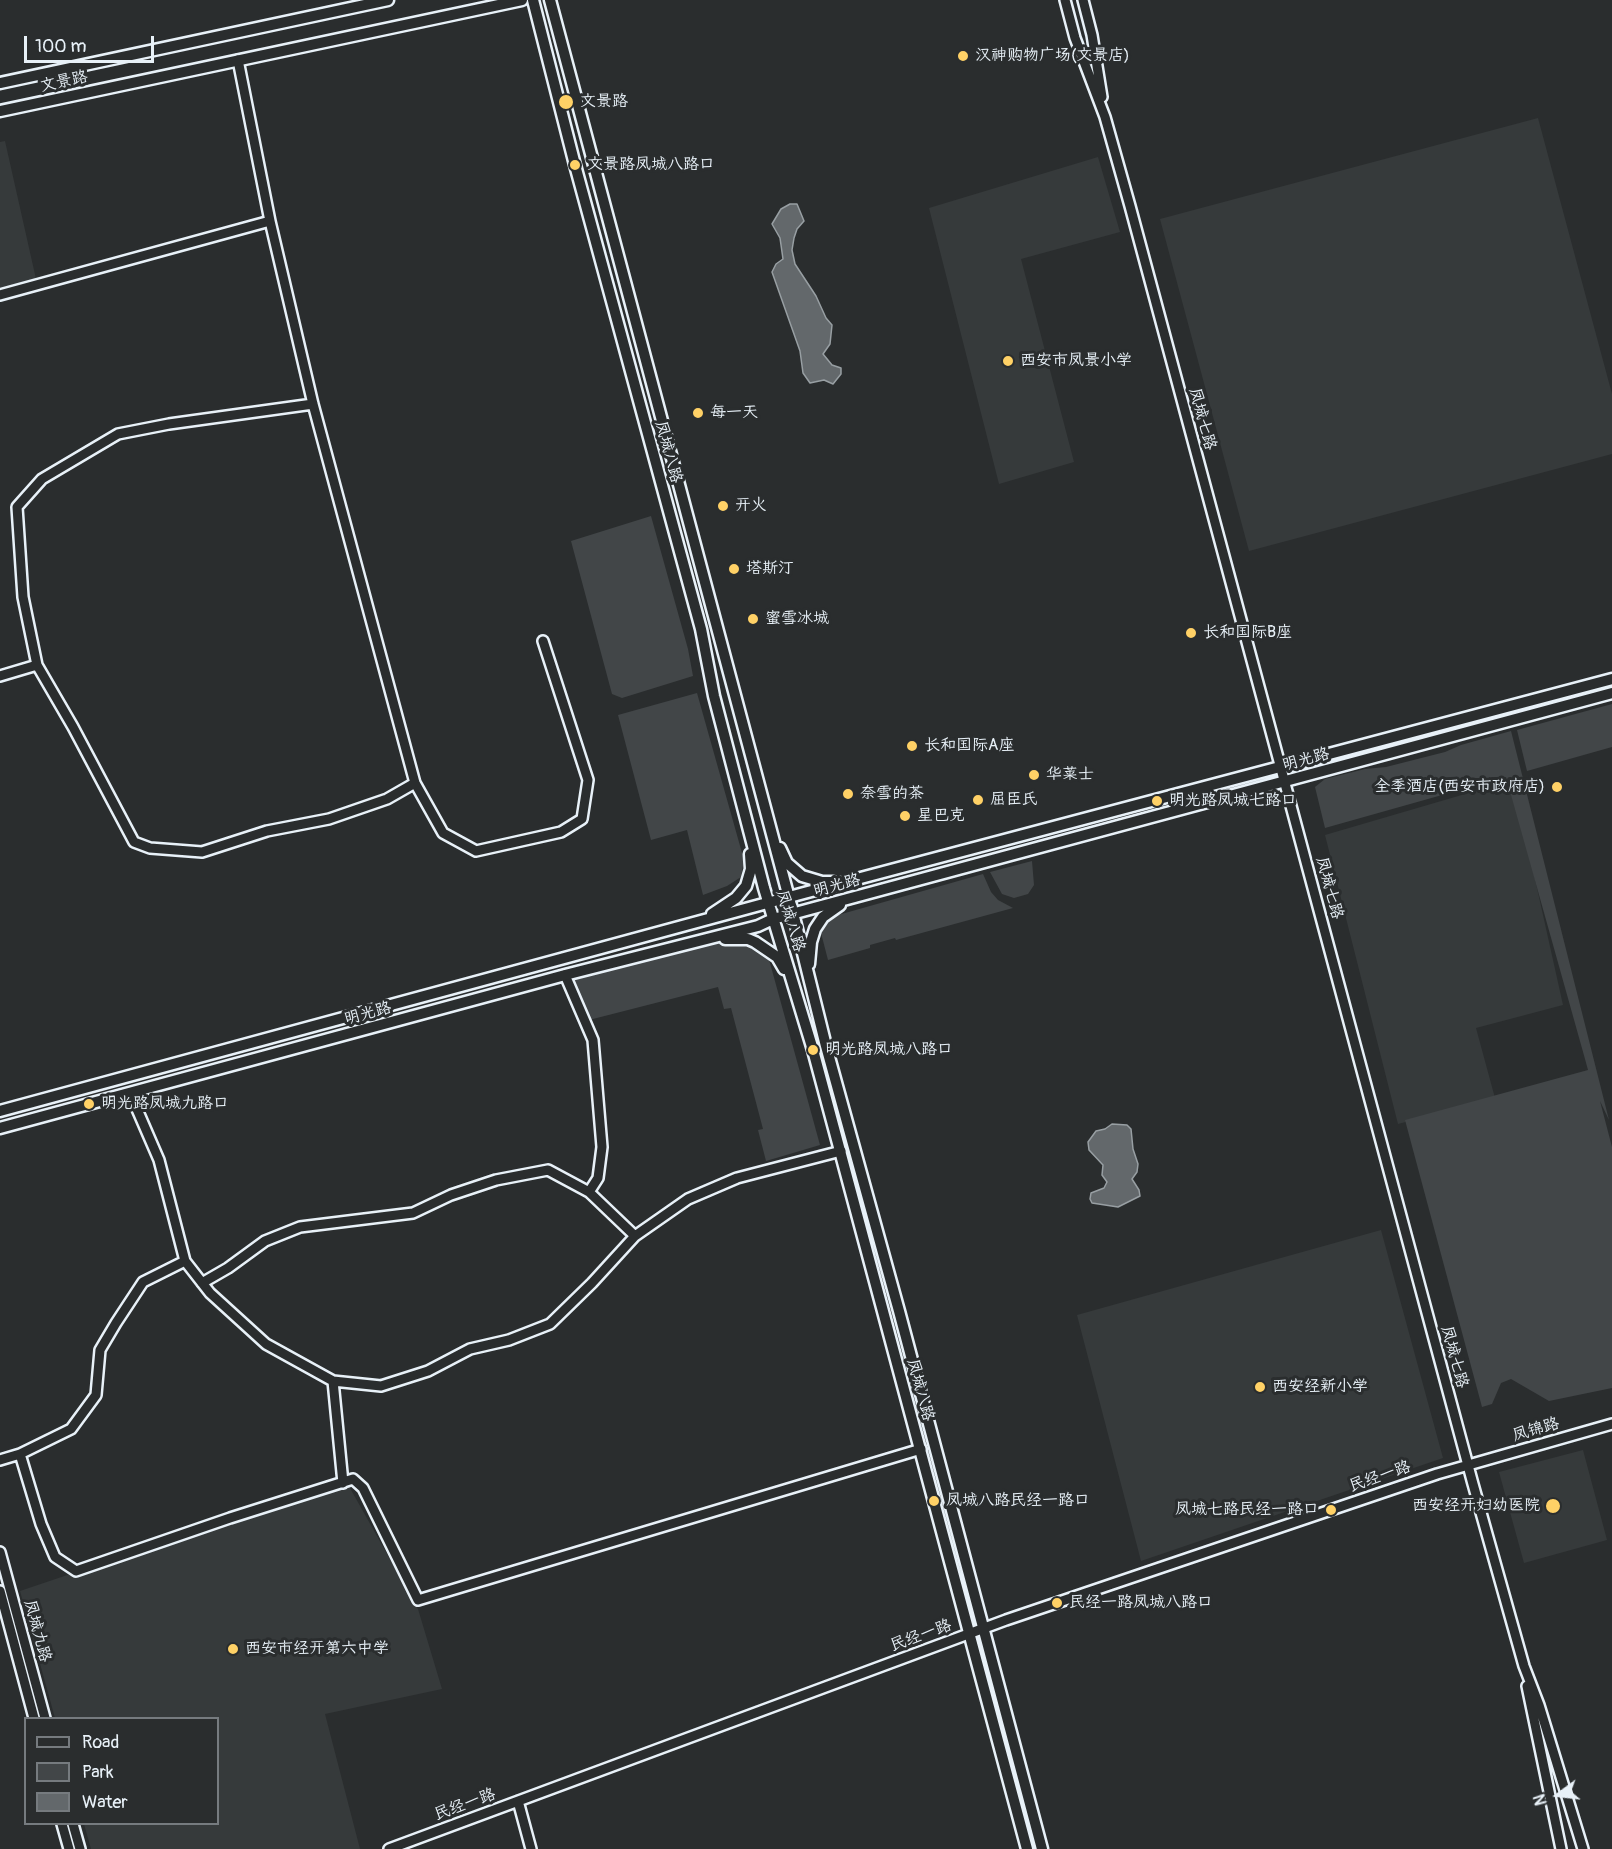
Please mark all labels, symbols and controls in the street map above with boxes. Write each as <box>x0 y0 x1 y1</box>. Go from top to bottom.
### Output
scale bar <box>27 24 158 62</box>
text: 100 m <box>35 35 87 58</box>
place label: 汉神购物广场(文景店) <box>975 46 1130 66</box>
marker: 汉神购物广场(文景店) <box>956 49 970 63</box>
street label: 文景路 <box>39 68 89 96</box>
place label: 文景路 <box>580 92 628 112</box>
marker: 文景路 <box>557 93 575 111</box>
place label: 文景路凤城八路口 <box>587 155 715 175</box>
marker: 文景路凤城八路口 <box>568 158 582 172</box>
place label: 西安市凤景小学 <box>1020 351 1132 371</box>
marker: 西安市凤景小学 <box>1001 354 1015 368</box>
street label: 凤城七路 <box>1184 386 1220 452</box>
place label: 每一天 <box>710 403 758 423</box>
marker: 每一天 <box>691 406 705 420</box>
street label: 凤城八路 <box>650 419 686 485</box>
place label: 开火 <box>735 496 767 516</box>
marker: 开火 <box>716 499 730 513</box>
place label: 塔斯汀 <box>746 559 794 579</box>
marker: 塔斯汀 <box>727 562 741 576</box>
place label: 蜜雪冰城 <box>765 609 829 629</box>
marker: 蜜雪冰城 <box>746 612 760 626</box>
place label: 长和国际B座 <box>1203 623 1292 643</box>
marker: 长和国际B座 <box>1184 626 1198 640</box>
place label: 长和国际A座 <box>924 736 1014 756</box>
marker: 长和国际A座 <box>905 739 919 753</box>
street label: 明光路 <box>1280 745 1332 775</box>
place label: 华莱士 <box>1046 765 1094 785</box>
marker: 华莱士 <box>1027 768 1041 782</box>
place label: 全季酒店(西安市政府店) <box>1374 777 1545 797</box>
marker: 全季酒店(西安市政府店) <box>1550 780 1564 794</box>
place label: 奈雪的茶 <box>860 784 924 804</box>
marker: 奈雪的茶 <box>841 787 855 801</box>
place label: 屈臣氏 <box>990 790 1038 810</box>
place label: 明光路凤城七路口 <box>1169 791 1297 811</box>
marker: 屈臣氏 <box>971 793 985 807</box>
marker: 明光路凤城七路口 <box>1150 794 1164 808</box>
place label: 星巴克 <box>917 806 965 826</box>
marker: 星巴克 <box>898 809 912 823</box>
street label: 凤城七路 <box>1311 855 1347 921</box>
street label: 明光路 <box>811 871 863 901</box>
street label: 凤城八路 <box>771 888 809 954</box>
street label: 明光路 <box>342 999 394 1029</box>
place label: 明光路凤城八路口 <box>825 1040 953 1060</box>
marker: 明光路凤城八路口 <box>806 1043 820 1057</box>
place label: 明光路凤城九路口 <box>101 1094 229 1114</box>
marker: 明光路凤城九路口 <box>82 1097 96 1111</box>
street label: 凤城七路 <box>1436 1324 1472 1390</box>
street label: 凤城八路 <box>902 1357 938 1423</box>
place label: 西安经新小学 <box>1272 1377 1368 1397</box>
marker: 西安经新小学 <box>1253 1380 1267 1394</box>
street label: 凤锦路 <box>1510 1414 1562 1446</box>
street label: 民经一路 <box>1347 1458 1413 1496</box>
place label: 凤城八路民经一路口 <box>946 1491 1090 1511</box>
marker: 凤城八路民经一路口 <box>927 1494 941 1508</box>
place label: 西安经开妇幼医院 <box>1412 1496 1540 1516</box>
marker: 西安经开妇幼医院 <box>1544 1497 1562 1515</box>
place label: 凤城七路民经一路口 <box>1175 1500 1319 1520</box>
marker: 凤城七路民经一路口 <box>1324 1503 1338 1517</box>
place label: 民经一路凤城八路口 <box>1069 1593 1213 1613</box>
marker: 民经一路凤城八路口 <box>1050 1596 1064 1610</box>
street label: 凤城九路 <box>19 1598 55 1664</box>
street label: 民经一路 <box>888 1616 954 1656</box>
place label: 西安市经开第六中学 <box>245 1639 389 1659</box>
marker: 西安市经开第六中学 <box>226 1642 240 1656</box>
legend <box>24 1717 219 1825</box>
text: Road <box>82 1731 119 1754</box>
text: Park <box>82 1761 114 1784</box>
north arrow <box>1528 1765 1588 1825</box>
street label: 民经一路 <box>432 1785 498 1825</box>
text: Water <box>82 1791 128 1814</box>
text: N <box>1530 1792 1552 1807</box>

